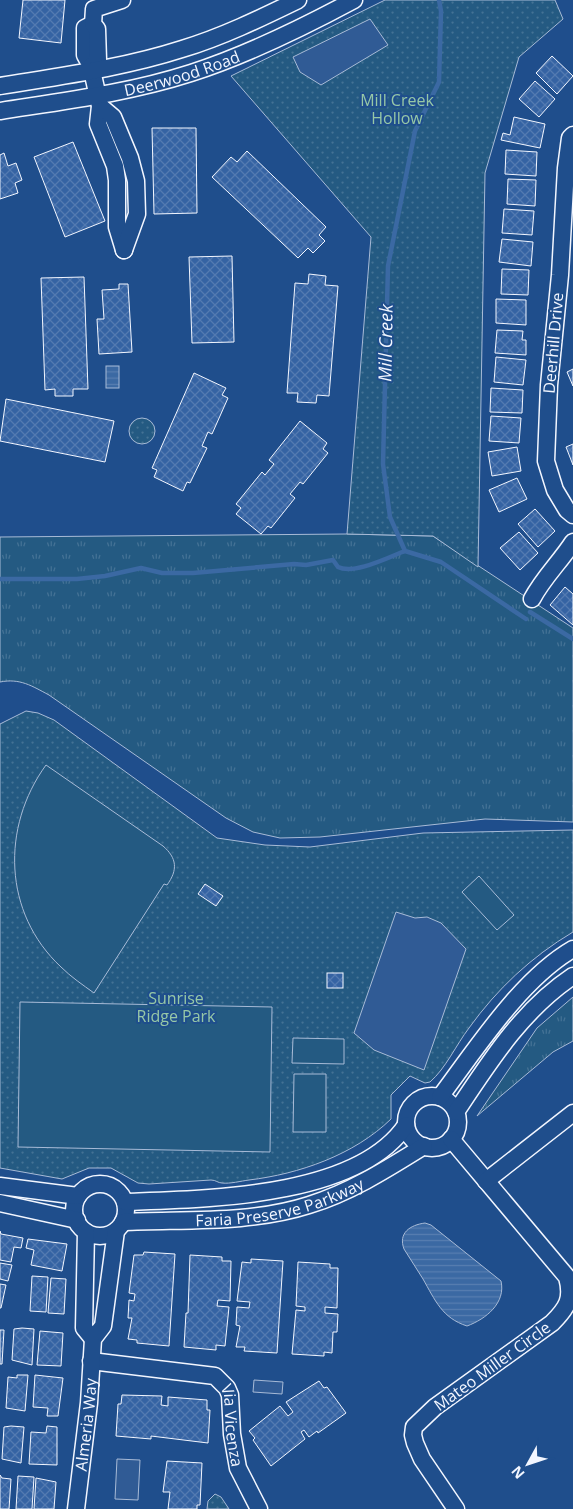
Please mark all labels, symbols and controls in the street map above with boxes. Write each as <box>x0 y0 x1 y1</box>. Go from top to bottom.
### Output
street label: Deerwood Road <box>122 45 243 101</box>
park label: Mill Creek Hollow <box>360 89 434 129</box>
street label: Deerhill Drive <box>538 292 568 394</box>
water label: Mill Creek <box>372 303 398 382</box>
park label: Sunrise Ridge Park <box>137 987 216 1027</box>
street label: Faria Preserve Parkway <box>195 1172 368 1231</box>
street label: Mateo Miller Circle <box>429 1316 555 1416</box>
street label: Almeria Way <box>70 1377 102 1472</box>
street label: Via Vicenza <box>216 1381 249 1468</box>
north arrow <box>503 1439 553 1489</box>
text: N <box>507 1462 529 1483</box>

